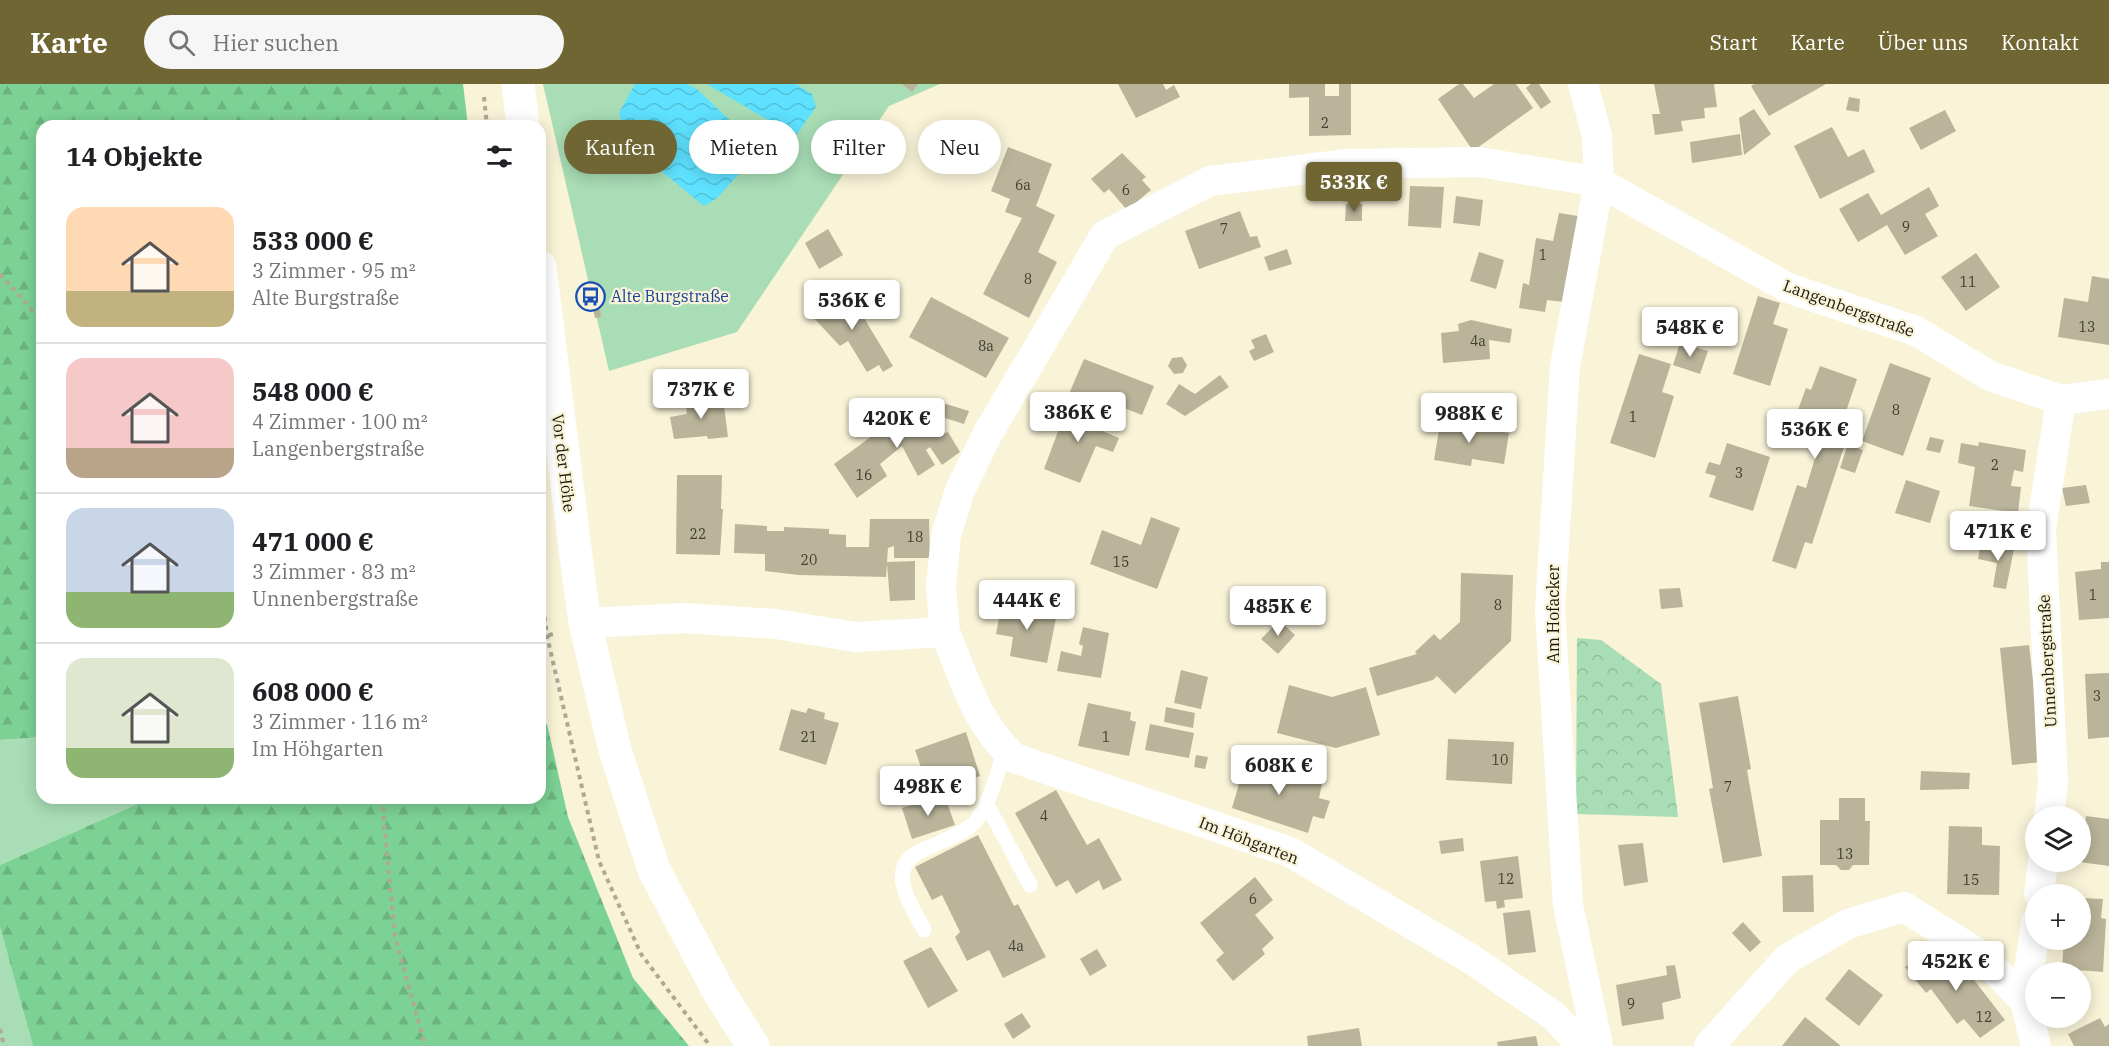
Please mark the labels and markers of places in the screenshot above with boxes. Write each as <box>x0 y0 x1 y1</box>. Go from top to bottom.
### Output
pin: 533K € <box>1305 162 1403 213</box>
bus stop icon: Alte Burgstraße <box>574 280 606 312</box>
pin: 536K € <box>803 280 901 331</box>
place label: Alte Burgstraße <box>611 286 729 306</box>
pin: 548K € <box>1641 307 1739 358</box>
pin: 737K € <box>652 369 750 420</box>
pin: 386K € <box>1029 392 1127 443</box>
pin: 988K € <box>1420 393 1518 444</box>
pin: 420K € <box>848 398 946 449</box>
pin: 536K € <box>1766 409 1864 460</box>
pin: 471K € <box>1949 511 2047 562</box>
pin: 444K € <box>978 580 1076 631</box>
pin: 485K € <box>1229 586 1327 637</box>
pin: 608K € <box>1230 745 1328 796</box>
pin: 498K € <box>879 766 977 817</box>
pin: 452K € <box>1907 941 2005 992</box>

